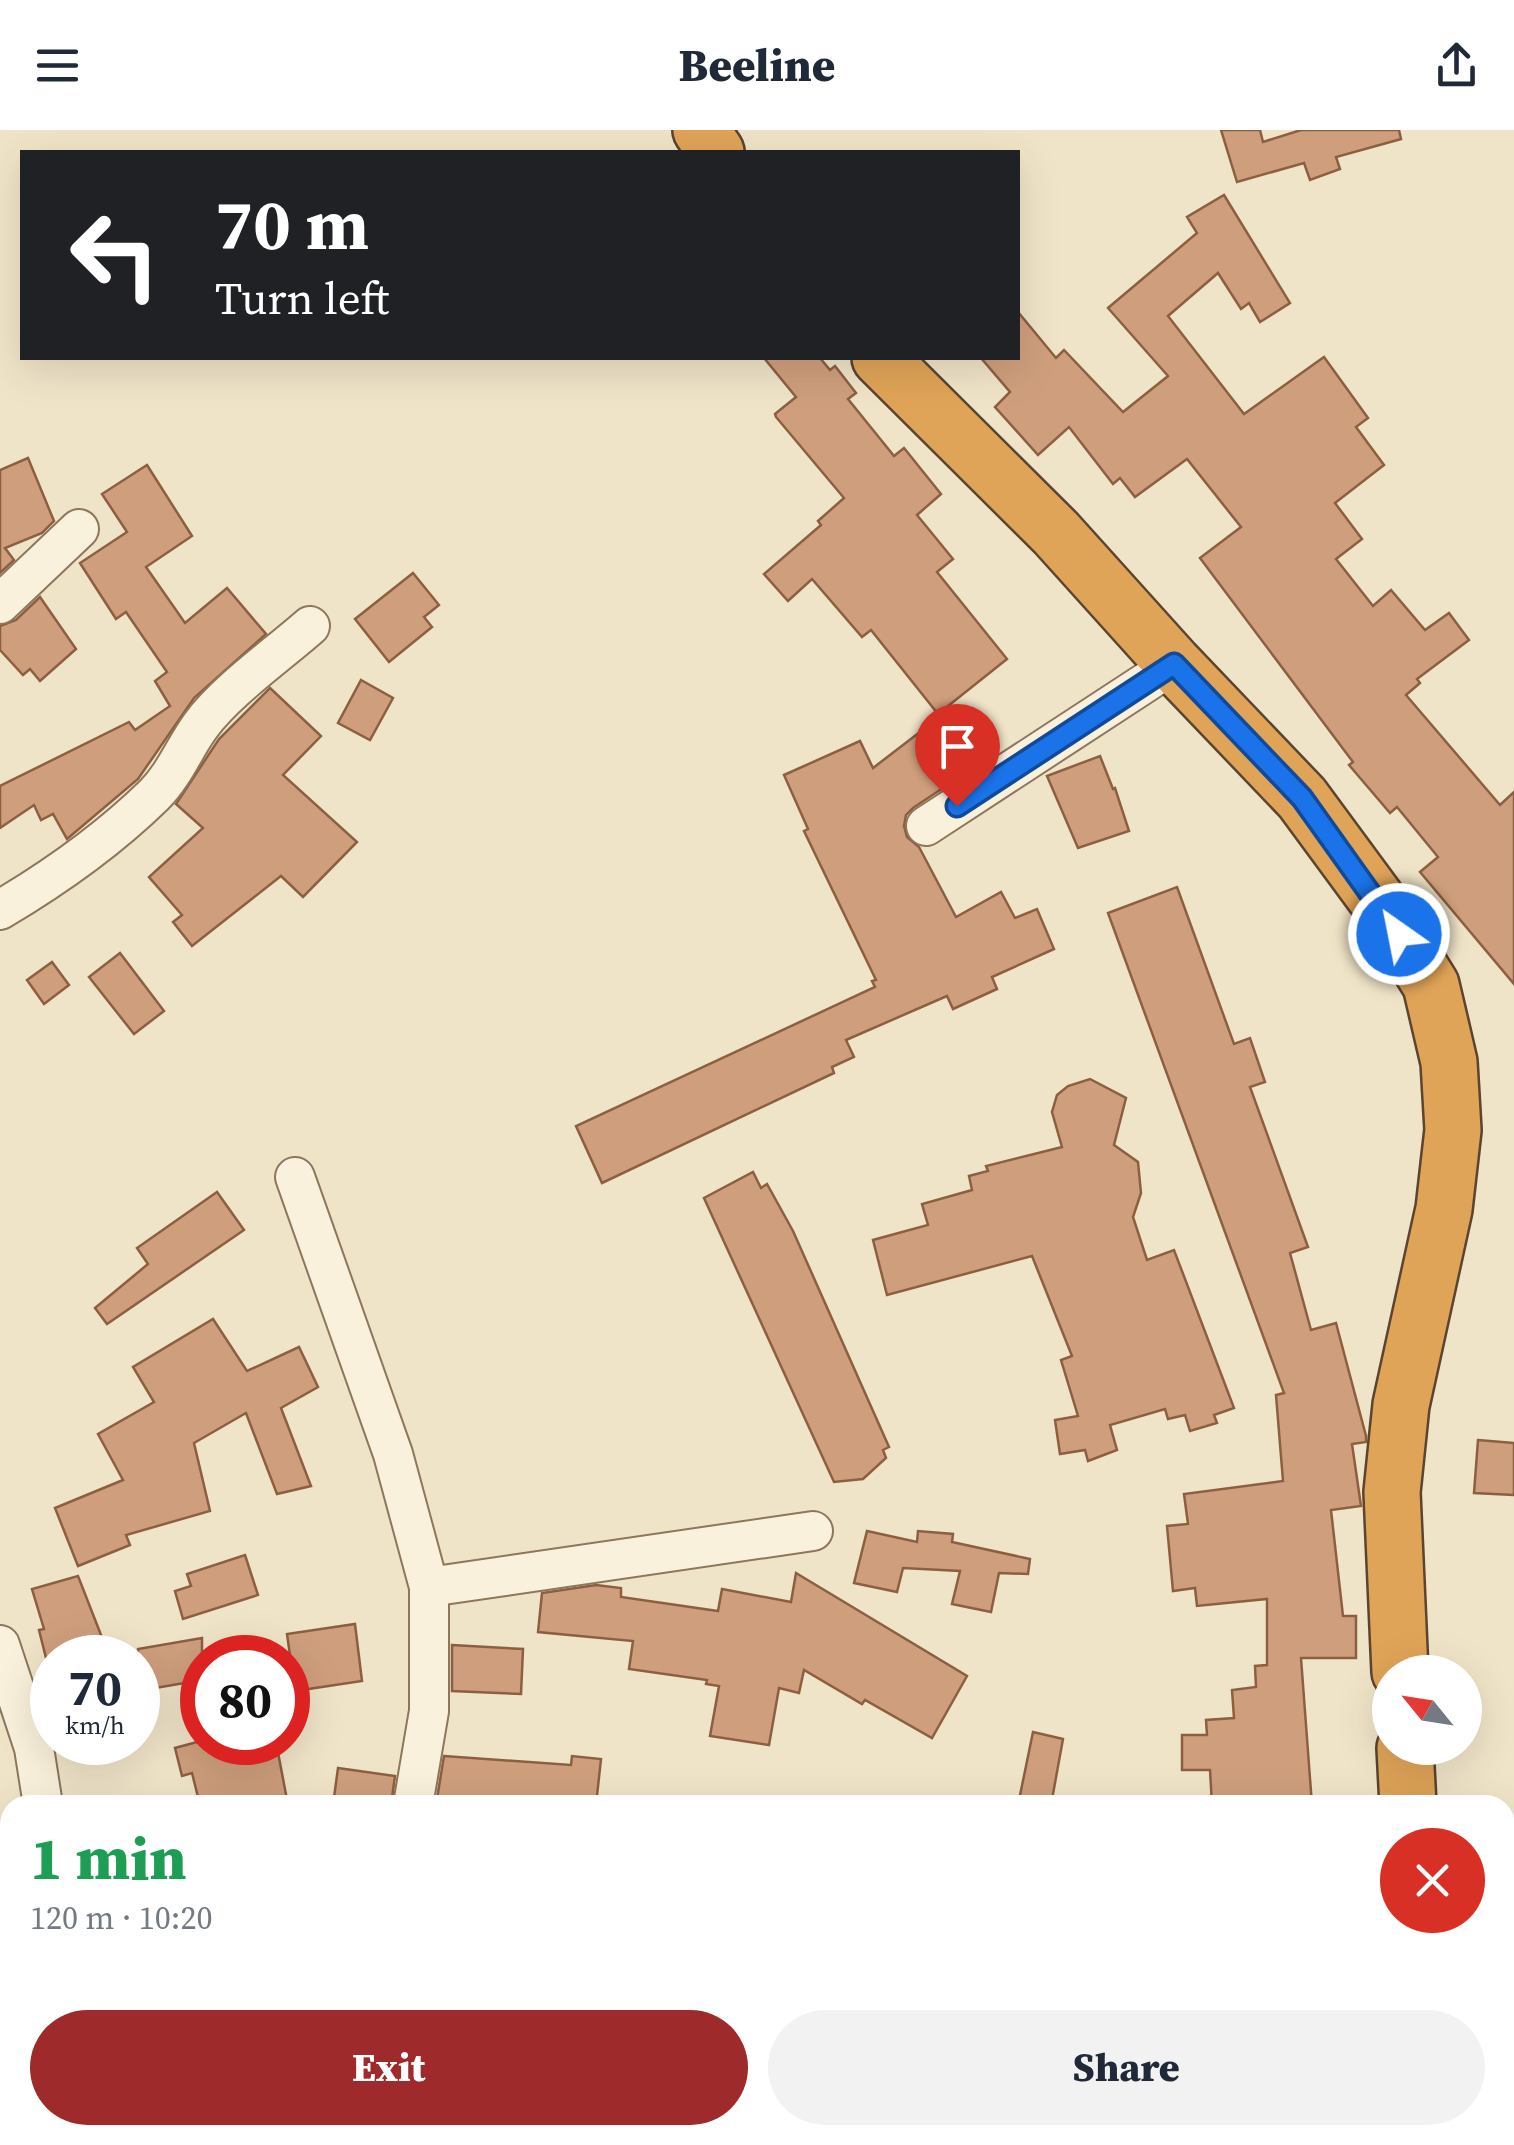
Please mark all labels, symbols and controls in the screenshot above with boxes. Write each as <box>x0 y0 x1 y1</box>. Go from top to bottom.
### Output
text: Beeline <box>679 34 835 96</box>
icon: menu <box>30 38 85 93</box>
icon: share <box>1429 38 1484 93</box>
text: 70 m <box>215 176 369 272</box>
icon: left <box>50 190 180 320</box>
text: Turn left <box>215 267 389 329</box>
pin <box>915 704 1000 807</box>
icon: arrive <box>930 719 985 774</box>
position arrow <box>1347 882 1451 986</box>
speed limit sign: 80 <box>180 1635 310 1765</box>
text: 70 <box>68 1653 122 1722</box>
north arrow <box>1372 1655 1482 1765</box>
map controls <box>1372 1655 1482 1765</box>
text: km/h <box>65 1708 125 1742</box>
text: 1 min <box>30 1817 186 1899</box>
button: close <box>1380 1828 1485 1933</box>
text: 120 m · 10:20 <box>30 1896 212 1940</box>
button: Exit <box>30 2010 748 2125</box>
button: Share <box>768 2010 1485 2125</box>

